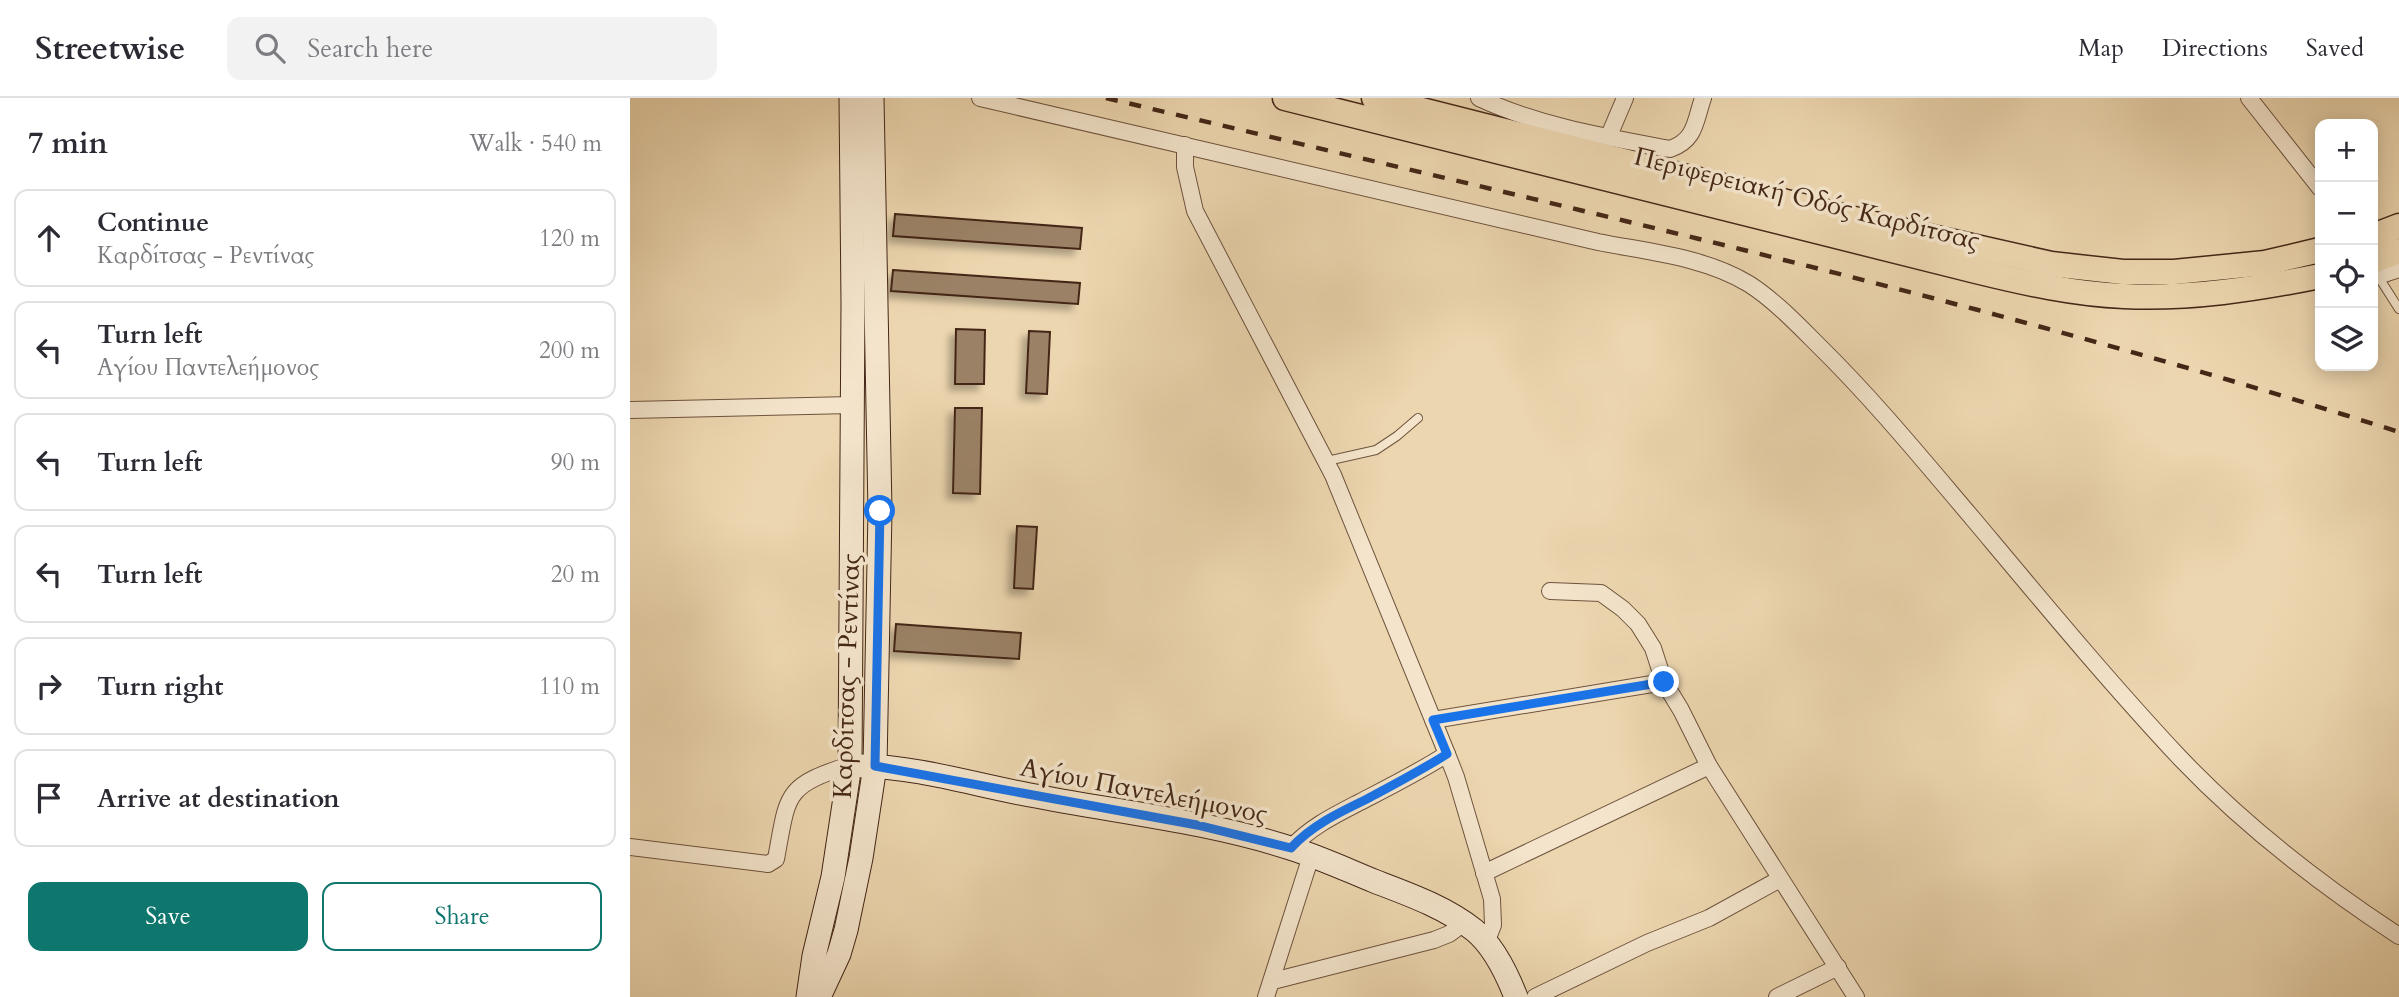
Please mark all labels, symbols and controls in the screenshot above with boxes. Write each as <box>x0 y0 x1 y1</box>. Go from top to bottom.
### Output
search box <box>227 17 717 80</box>
text: Streetwise <box>35 26 185 71</box>
icon: search <box>251 29 289 67</box>
text: Search here <box>307 31 433 66</box>
text: Map <box>2078 32 2124 65</box>
text: Directions <box>2162 32 2268 65</box>
text: Saved <box>2306 32 2364 65</box>
map controls <box>2315 119 2378 371</box>
button: + <box>2315 119 2378 182</box>
text: 7 min <box>28 123 108 164</box>
text: Walk · 540 m <box>469 128 602 159</box>
street label: Περιφερειακή Οδός Καρδίτσας <box>1631 139 1983 258</box>
button: − <box>2315 182 2378 245</box>
text: Continue <box>97 205 209 240</box>
icon: ahead <box>30 219 68 257</box>
text: 120 m <box>539 223 600 254</box>
text: Καρδίτσας - Ρεντίνας <box>97 240 314 271</box>
button: locate <box>2315 245 2378 308</box>
button: layers <box>2315 308 2378 371</box>
text: Turn left <box>97 317 202 352</box>
icon: left <box>30 331 68 369</box>
text: 200 m <box>539 335 600 366</box>
text: Αγίου Παντελεήμονος <box>97 352 319 383</box>
icon: left <box>30 443 68 481</box>
text: Turn left <box>97 445 202 480</box>
text: 90 m <box>551 447 600 478</box>
route start <box>864 495 895 526</box>
street label: Καρδίτσας - Ρεντίνας <box>825 553 868 799</box>
icon: left <box>30 555 68 593</box>
text: Turn left <box>97 557 202 592</box>
text: 20 m <box>551 559 600 590</box>
route end <box>1648 666 1679 697</box>
icon: right <box>30 667 68 705</box>
text: Turn right <box>97 669 224 704</box>
text: 110 m <box>539 671 600 702</box>
street label: Αγίου Παντελεήμονος <box>1017 749 1270 832</box>
icon: arrive <box>30 779 68 817</box>
text: Arrive at destination <box>97 781 340 816</box>
button: Save <box>28 882 308 951</box>
button: Share <box>322 882 602 951</box>

